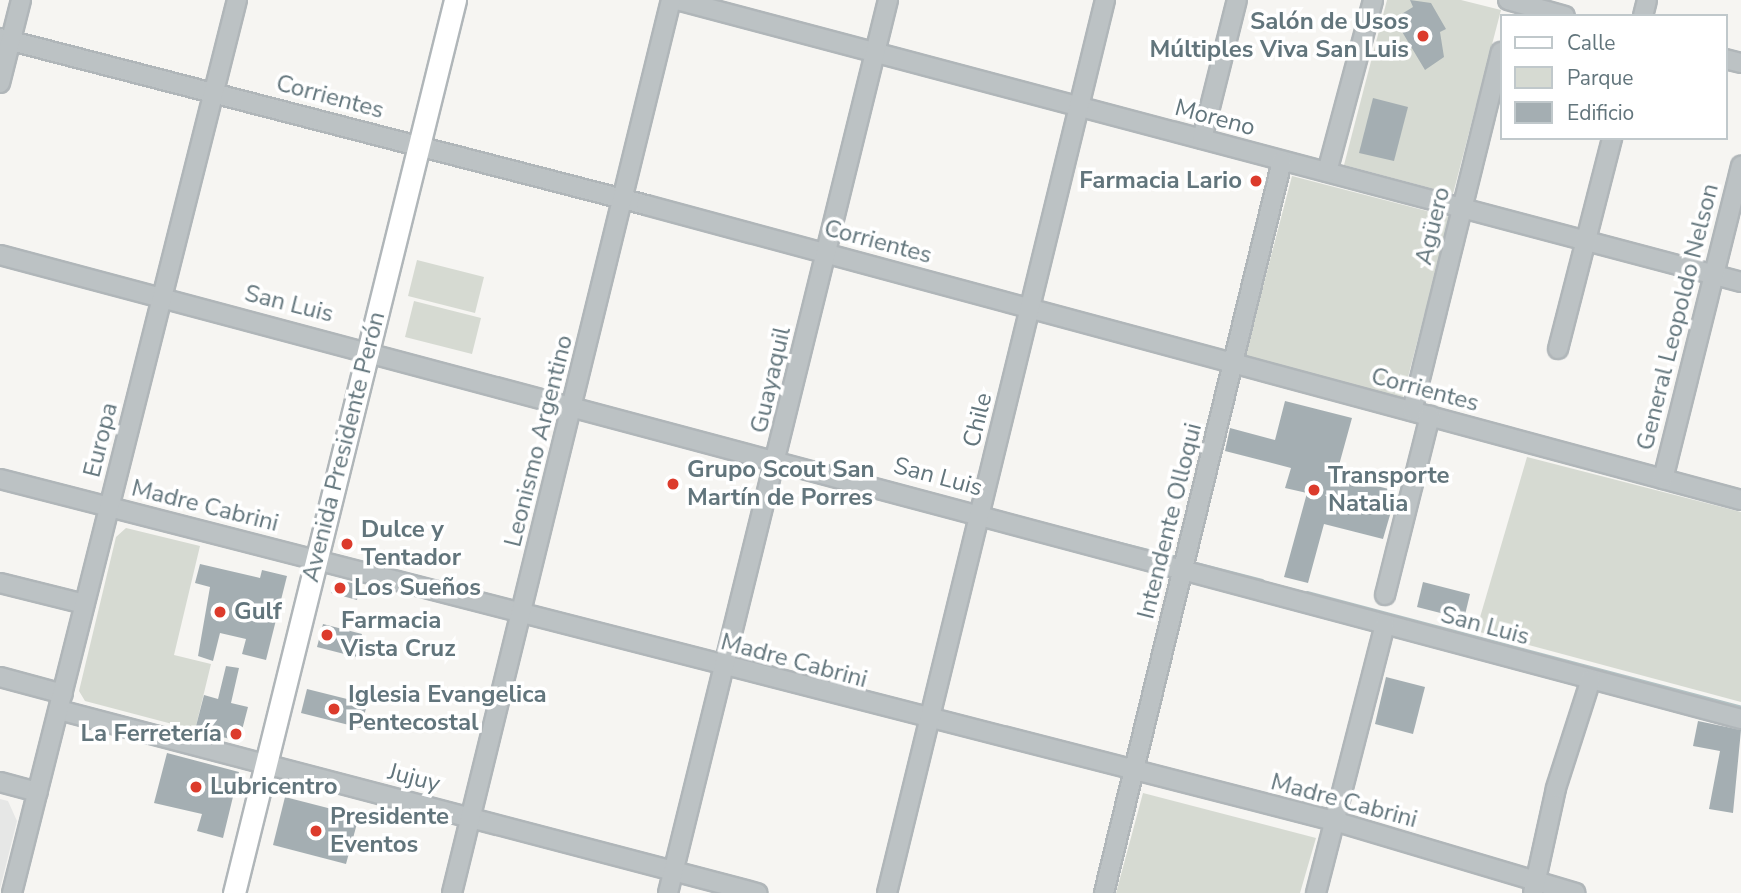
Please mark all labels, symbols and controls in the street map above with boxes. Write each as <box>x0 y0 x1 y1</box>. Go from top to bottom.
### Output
place label: Salón de Usos Múltiples Viva San Luis <box>1149 8 1409 64</box>
legend <box>1500 14 1727 140</box>
marker: Salón de Usos Múltiples Viva San Luis <box>1415 28 1431 44</box>
text: Calle <box>1567 29 1615 57</box>
text: Parque <box>1567 64 1634 92</box>
street label: Corrientes <box>273 69 387 125</box>
street label: Moreno <box>1172 93 1258 143</box>
text: Edificio <box>1567 99 1634 127</box>
place label: Farmacia Lario <box>1079 167 1242 195</box>
marker: Farmacia Lario <box>1248 173 1264 189</box>
street label: General Leopoldo Nelson <box>1631 181 1725 453</box>
street label: Agüero <box>1409 184 1457 268</box>
street label: Corrientes <box>821 214 935 270</box>
street label: San Luis <box>242 279 336 329</box>
street label: Avenida Presidente Perón <box>296 309 392 585</box>
street label: Guayaquil <box>745 324 797 436</box>
street label: Leonismo Argentino <box>499 332 579 550</box>
street label: Corrientes <box>1368 362 1482 418</box>
street label: Chile <box>957 390 999 450</box>
street label: Europa <box>78 400 124 480</box>
street label: Intendente Olloqui <box>1132 420 1208 622</box>
street label: San Luis <box>890 451 986 503</box>
place label: Grupo Scout San Martín de Porres <box>687 456 875 512</box>
place label: Transporte Natalia <box>1328 462 1450 518</box>
street label: Madre Cabrini <box>129 474 281 538</box>
marker: Grupo Scout San Martín de Porres <box>665 476 681 492</box>
marker: Transporte Natalia <box>1306 482 1322 498</box>
place label: Dulce y Tentador <box>361 516 461 572</box>
marker: Dulce y Tentador <box>339 536 355 552</box>
place label: Los Sueños <box>354 574 481 602</box>
marker: Los Sueños <box>332 580 348 596</box>
place label: Gulf <box>234 598 282 626</box>
street label: San Luis <box>1437 600 1533 652</box>
marker: Gulf <box>212 604 228 620</box>
place label: Farmacia Vista Cruz <box>341 607 456 663</box>
marker: Farmacia Vista Cruz <box>319 627 335 643</box>
street label: Madre Cabrini <box>718 628 870 694</box>
place label: Iglesia Evangelica Pentecostal <box>348 681 547 737</box>
marker: Iglesia Evangelica Pentecostal <box>326 701 342 717</box>
place label: La Ferretería <box>80 720 222 748</box>
marker: La Ferretería <box>228 726 244 742</box>
street label: Jujuy <box>385 757 443 799</box>
street label: Madre Cabrini <box>1268 768 1420 834</box>
place label: Lubricentro <box>210 773 337 801</box>
marker: Lubricentro <box>188 779 204 795</box>
place label: Presidente Eventos <box>330 803 449 859</box>
marker: Presidente Eventos <box>308 823 324 839</box>

